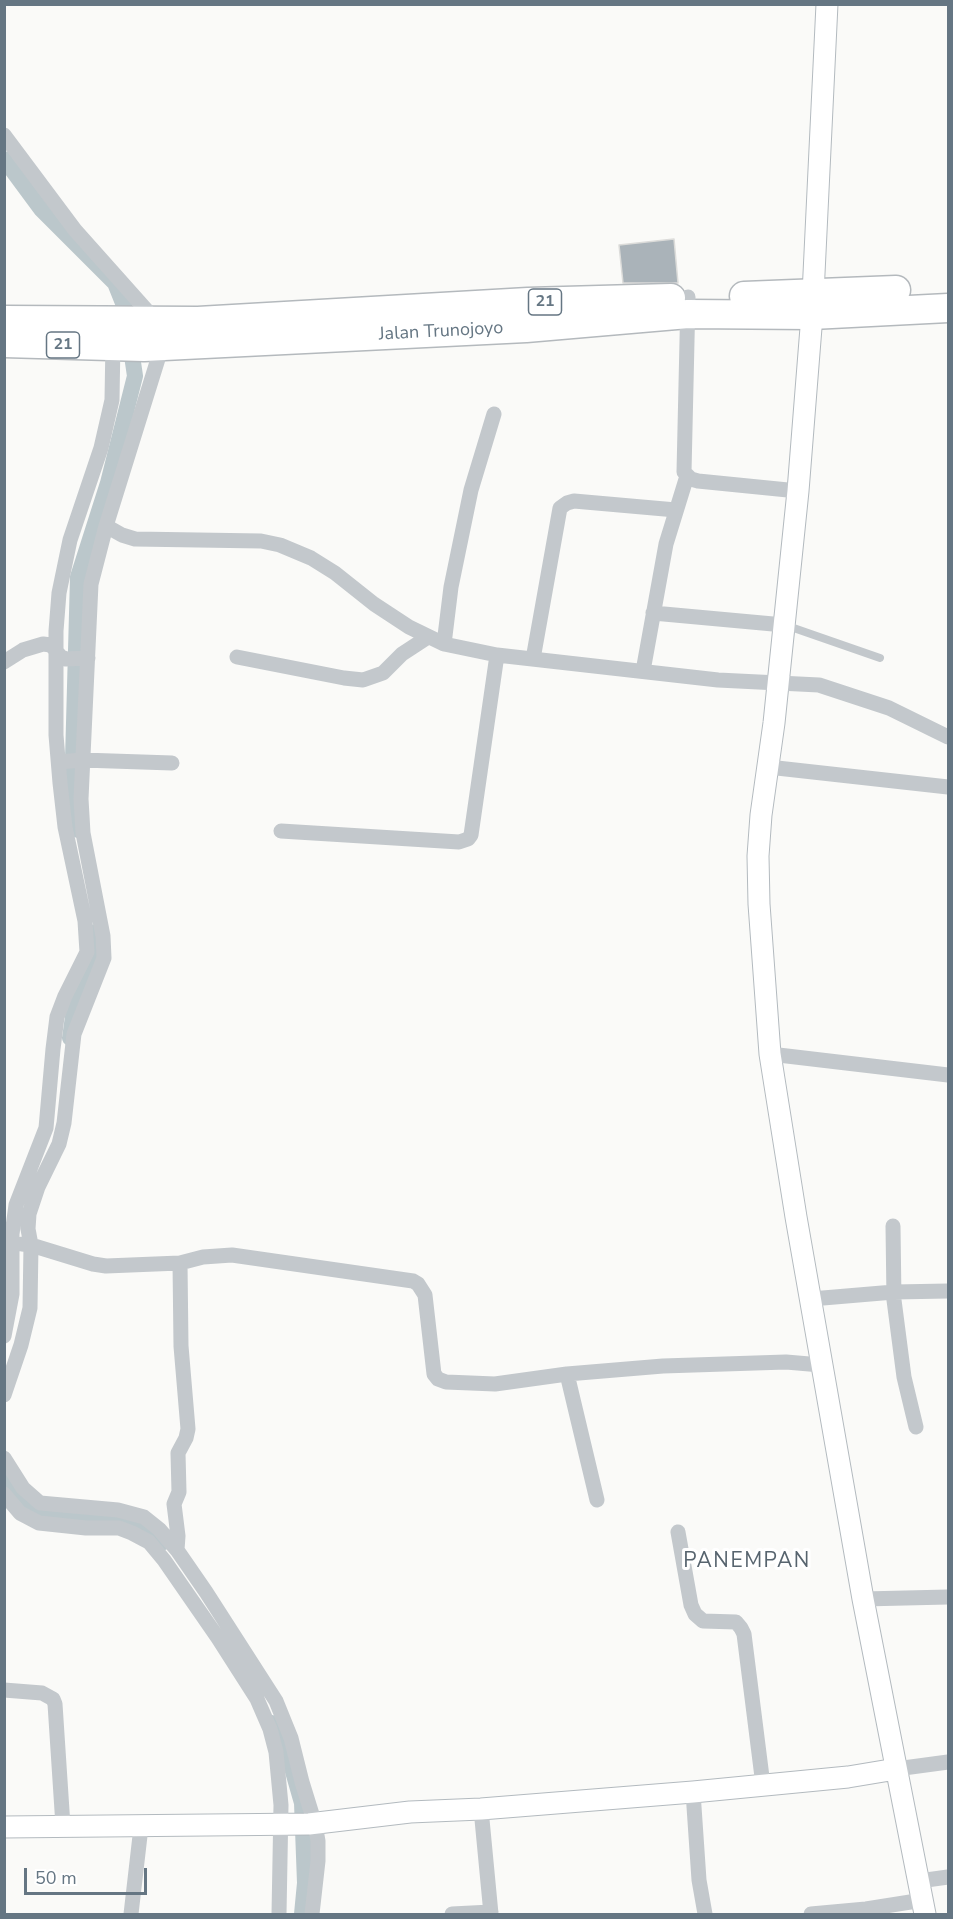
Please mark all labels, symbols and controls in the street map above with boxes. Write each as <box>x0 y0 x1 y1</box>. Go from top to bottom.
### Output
road number: 21 <box>528 289 562 315</box>
street label: Jalan Trunojoyo <box>378 318 504 346</box>
road number: 21 <box>46 332 80 358</box>
district label: PANEMPAN <box>683 1549 811 1575</box>
scale bar <box>27 1856 150 1894</box>
text: 50 m <box>35 1866 77 1890</box>

